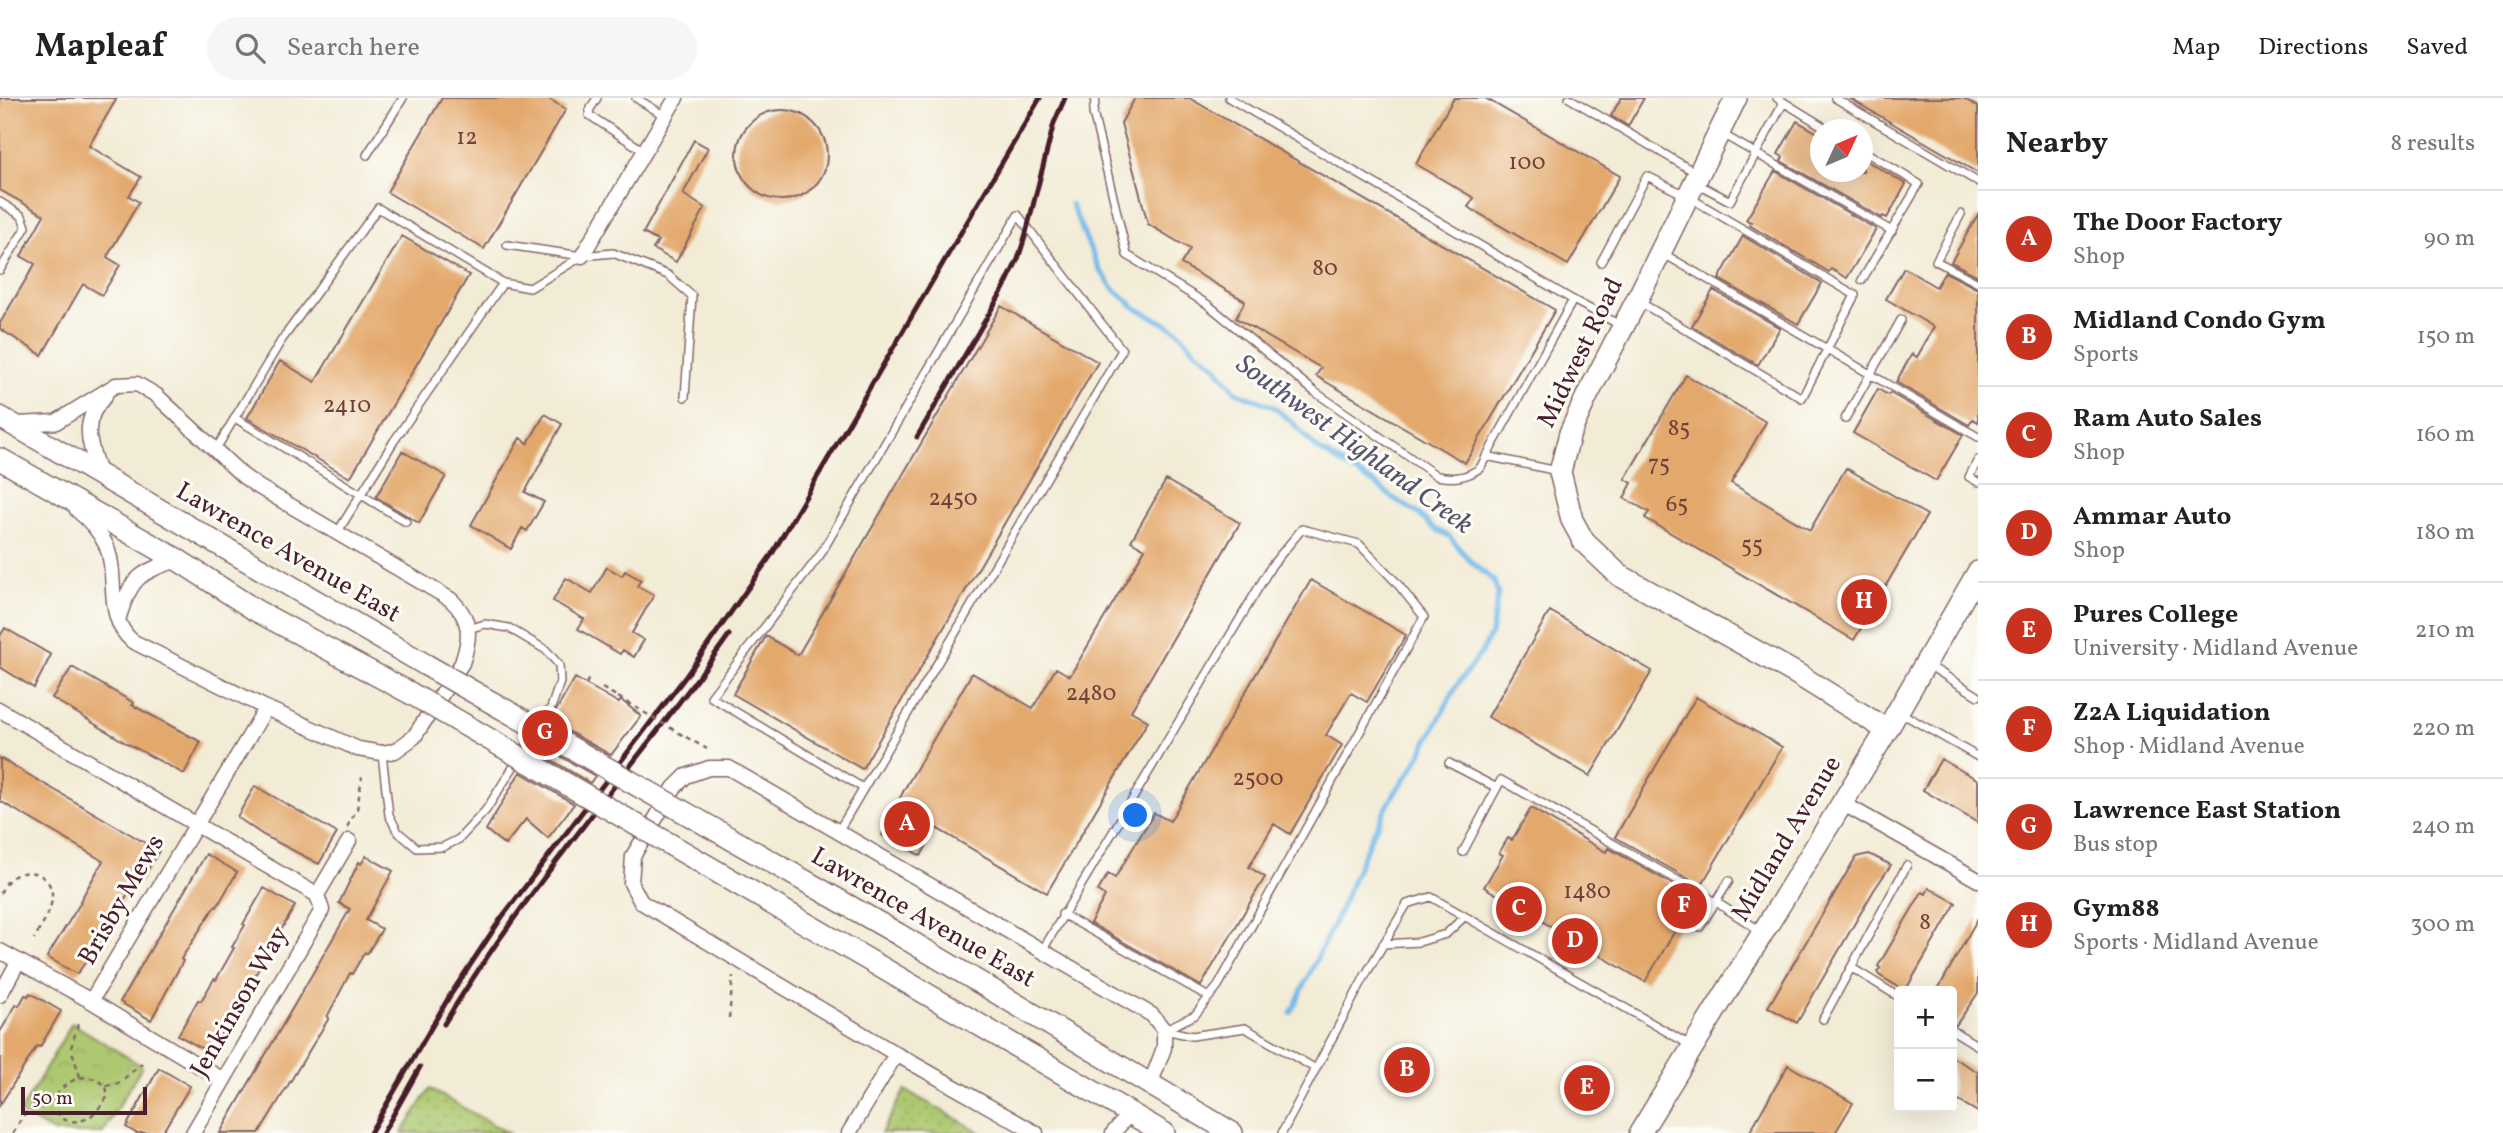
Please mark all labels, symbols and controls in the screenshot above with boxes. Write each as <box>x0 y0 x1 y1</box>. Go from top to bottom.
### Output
search box <box>207 17 697 80</box>
text: Mapleaf <box>35 25 165 71</box>
icon: search <box>231 29 269 67</box>
text: Search here <box>287 30 420 66</box>
text: Map <box>2172 31 2220 65</box>
text: Directions <box>2258 31 2368 65</box>
text: Saved <box>2406 31 2468 65</box>
north arrow <box>1810 119 1873 182</box>
house number: 12 <box>456 122 478 154</box>
text: Nearby <box>2006 123 2108 165</box>
text: 8 results <box>2391 128 2475 160</box>
house number: 100 <box>1508 147 1546 179</box>
text: The Door Factory <box>2073 205 2282 241</box>
text: A <box>2021 223 2037 255</box>
text: 90 m <box>2424 223 2475 255</box>
text: Shop <box>2073 241 2125 273</box>
house number: 80 <box>1312 253 1338 285</box>
street label: Midwest Road <box>1529 272 1633 434</box>
text: Midland Condo Gym <box>2073 303 2326 339</box>
text: B <box>2021 321 2037 353</box>
text: 150 m <box>2417 321 2475 353</box>
text: Sports <box>2073 339 2139 371</box>
water label: Southwest Highland Creek <box>1227 346 1481 544</box>
house number: 2410 <box>323 390 371 422</box>
text: Ram Auto Sales <box>2073 401 2262 437</box>
house number: 85 <box>1668 413 1690 445</box>
text: C <box>2022 419 2036 451</box>
text: 160 m <box>2416 419 2475 451</box>
text: Shop <box>2073 437 2125 469</box>
house number: 75 <box>1648 449 1670 481</box>
street label: Lawrence Avenue East <box>169 474 407 632</box>
house number: 2450 <box>928 483 978 515</box>
house number: 65 <box>1666 489 1688 521</box>
text: Ammar Auto <box>2073 499 2231 535</box>
text: D <box>2021 517 2037 549</box>
text: 180 m <box>2416 517 2475 549</box>
house number: 55 <box>1741 530 1763 562</box>
text: Shop <box>2073 535 2125 567</box>
pin: H <box>1841 576 1887 628</box>
text: Pures College <box>2073 597 2238 633</box>
text: E <box>2022 615 2036 647</box>
text: 210 m <box>2415 615 2475 647</box>
text: University · Midland Avenue <box>2073 633 2358 665</box>
house number: 2480 <box>1066 678 1116 710</box>
text: Z2A Liquidation <box>2073 695 2271 731</box>
pin: G <box>522 707 568 759</box>
text: F <box>2022 713 2036 745</box>
text: 220 m <box>2412 713 2475 745</box>
text: Shop · Midland Avenue <box>2073 731 2305 763</box>
street label: Midland Avenue <box>1723 749 1851 929</box>
house number: 2500 <box>1232 763 1284 795</box>
text: Lawrence East Station <box>2073 793 2341 829</box>
pin: A <box>884 798 930 850</box>
your location <box>1118 798 1152 832</box>
text: G <box>2021 811 2037 843</box>
text: 240 m <box>2411 811 2475 843</box>
street label: Brisby Mews <box>70 828 174 972</box>
text: Bus stop <box>2073 829 2158 861</box>
street label: Lawrence Avenue East <box>804 839 1042 997</box>
house number: 1480 <box>1563 876 1611 908</box>
pin: F <box>1661 880 1707 932</box>
pin: C <box>1496 883 1542 935</box>
text: Gym88 <box>2073 891 2160 927</box>
house number: 8 <box>1919 907 1931 939</box>
text: H <box>2020 909 2038 941</box>
text: 300 m <box>2411 909 2475 941</box>
pin: D <box>1552 915 1598 967</box>
street label: Jenkinson Way <box>182 920 298 1084</box>
text: Sports · Midland Avenue <box>2073 927 2319 959</box>
map controls <box>1894 986 1957 1112</box>
button: + <box>1894 986 1957 1049</box>
pin: B <box>1384 1044 1430 1096</box>
button: − <box>1894 1049 1957 1112</box>
pin: E <box>1564 1062 1610 1114</box>
scale bar <box>21 1084 147 1116</box>
text: 50 m <box>32 1086 73 1112</box>

